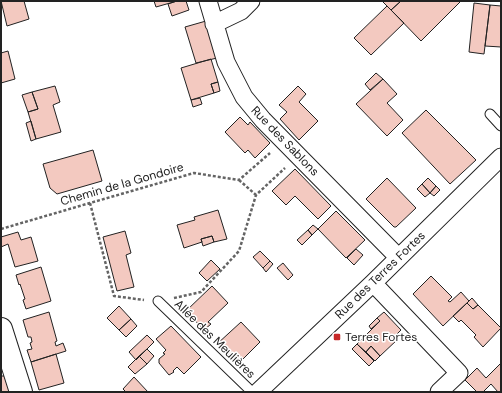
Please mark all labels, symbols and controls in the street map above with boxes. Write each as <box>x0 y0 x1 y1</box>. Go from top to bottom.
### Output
street label: Rue des Sablons <box>248 103 322 179</box>
street label: Chemin de la Gondoire <box>58 159 186 209</box>
street label: Rue des Terres Fortes <box>331 228 429 322</box>
street label: Allée des Meulières <box>171 296 259 382</box>
place label: Terres Fortes <box>345 329 417 345</box>
marker: Terres Fortes <box>332 332 342 342</box>

